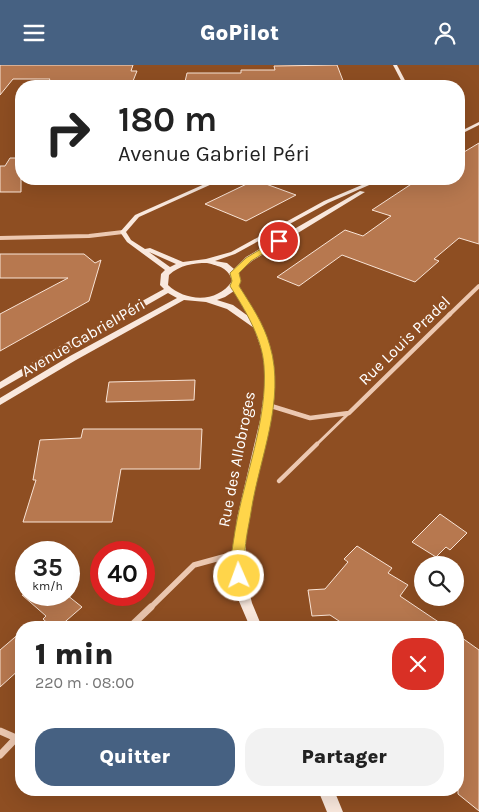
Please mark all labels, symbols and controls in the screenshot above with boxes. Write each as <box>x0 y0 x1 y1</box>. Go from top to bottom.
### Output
icon: menu <box>20 19 48 47</box>
icon: person <box>431 19 459 47</box>
text: GoPilot <box>200 20 279 46</box>
text: 180 m <box>118 99 217 140</box>
icon: right <box>35 100 100 165</box>
text: Avenue Gabriel Péri <box>118 141 310 167</box>
pin <box>258 220 300 262</box>
icon: arrive <box>265 227 293 255</box>
street label: Rue Louis Pradel <box>355 292 454 389</box>
street label: Avenue Gabriel Péri <box>18 294 148 381</box>
street label: Rue des Allobroges <box>214 390 259 529</box>
speed limit sign: 40 <box>90 541 155 606</box>
position arrow <box>212 549 264 601</box>
text: 35 <box>32 553 63 582</box>
map controls <box>414 556 464 606</box>
button: search <box>414 556 464 606</box>
text: km/h <box>32 579 63 593</box>
text: 1 min <box>35 636 114 672</box>
button: close <box>392 638 444 690</box>
text: 220 m · 08:00 <box>35 673 134 692</box>
button: Quitter <box>35 728 235 786</box>
button: Partager <box>245 728 444 786</box>

